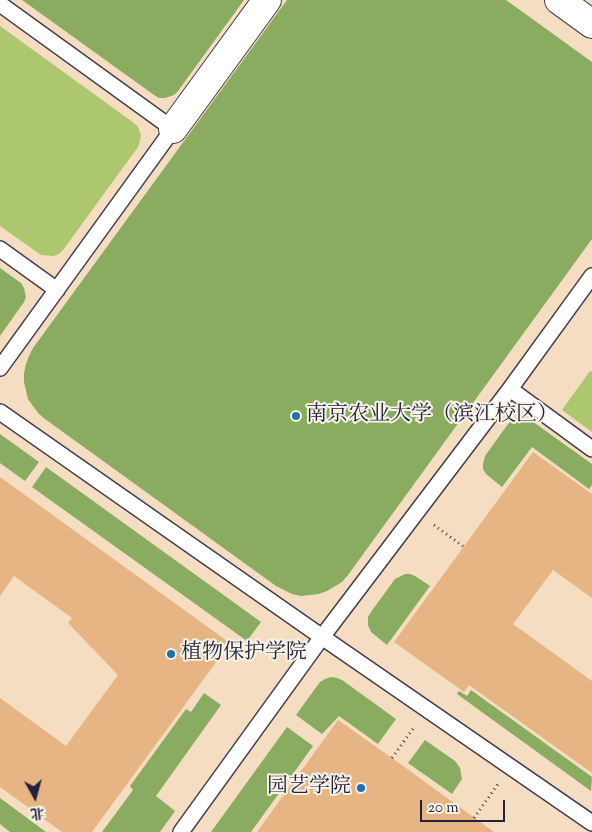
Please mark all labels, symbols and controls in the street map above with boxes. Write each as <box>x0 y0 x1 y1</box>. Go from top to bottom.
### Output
place label: 南京农业大学（滨江校区） <box>306 403 558 429</box>
marker: 南京农业大学（滨江校区） <box>290 410 302 422</box>
place label: 植物保护学院 <box>181 641 307 667</box>
marker: 植物保护学院 <box>165 648 177 660</box>
north arrow <box>10 772 60 822</box>
place label: 园艺学院 <box>267 775 351 801</box>
marker: 园艺学院 <box>355 782 367 794</box>
scale bar <box>422 790 507 822</box>
text: 20 m <box>428 798 459 819</box>
text: 北 <box>29 801 45 823</box>

